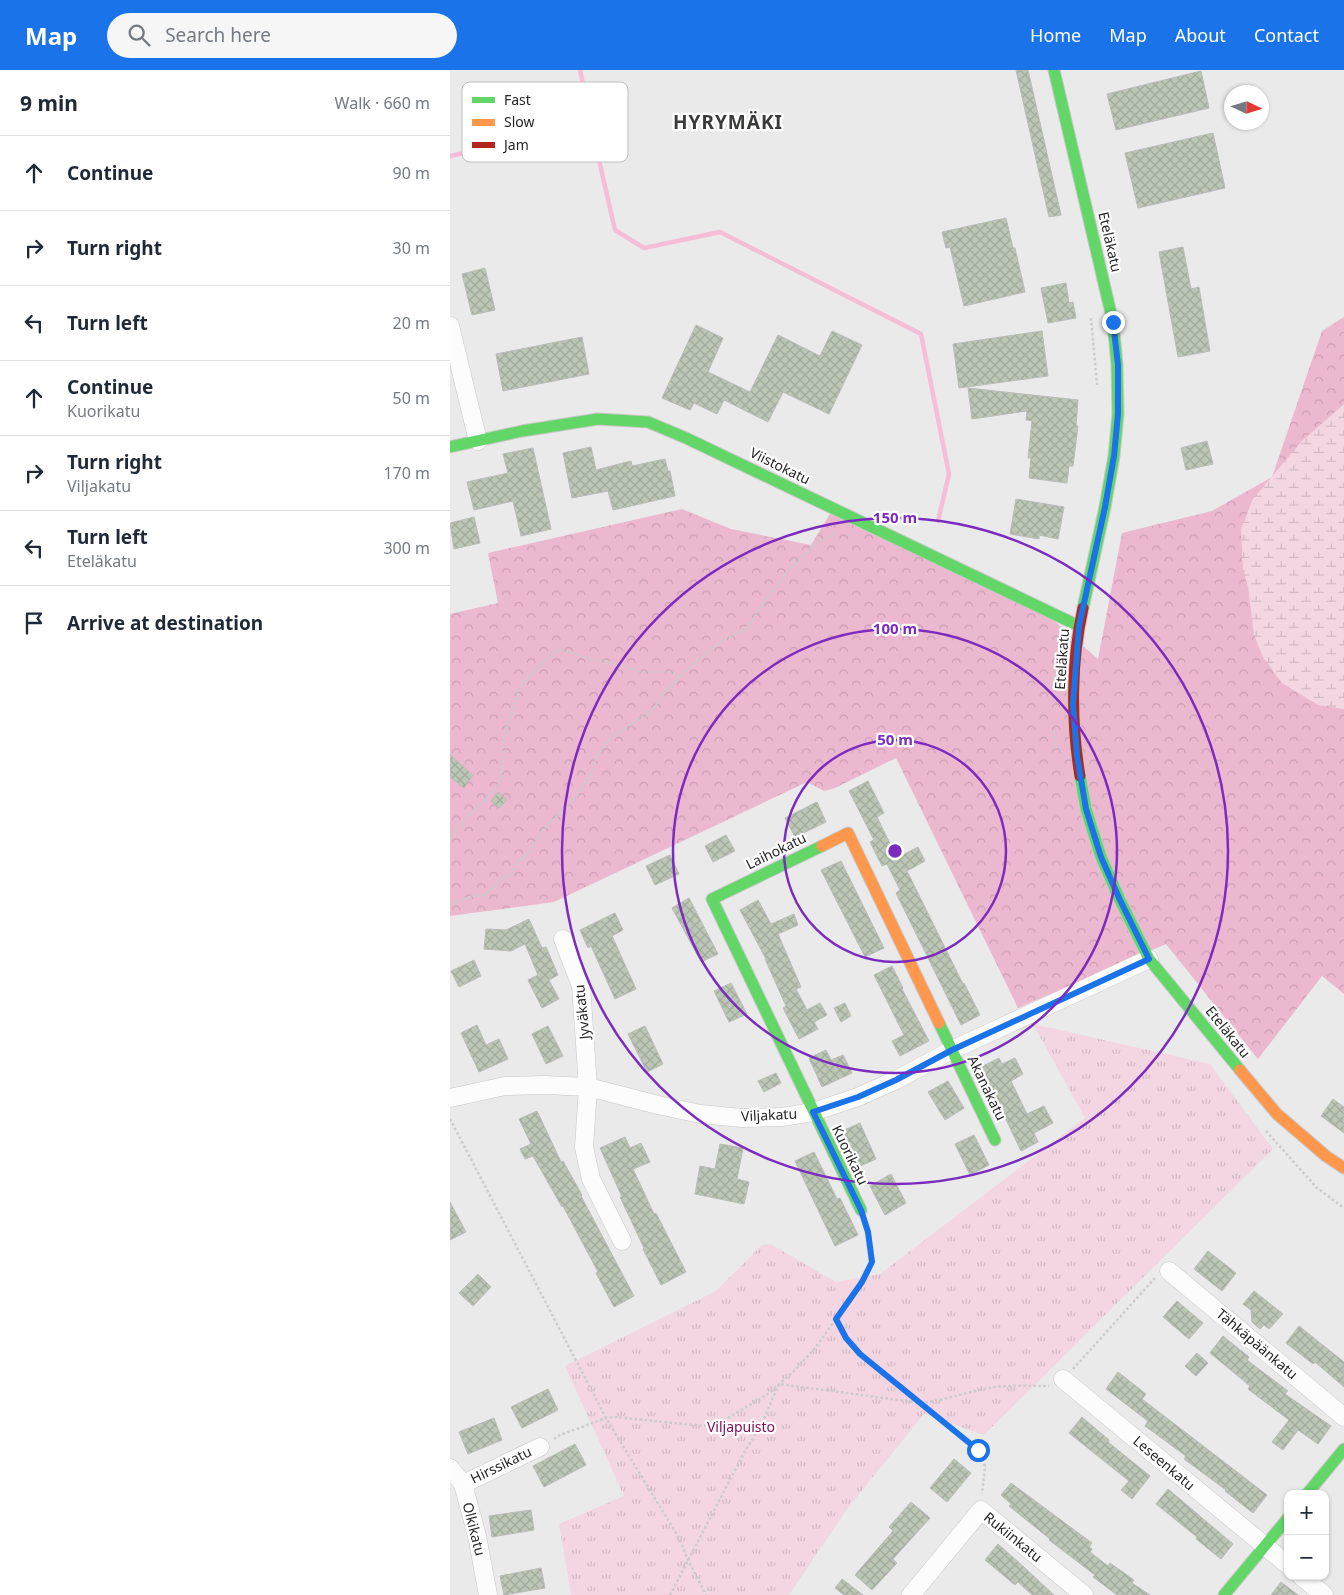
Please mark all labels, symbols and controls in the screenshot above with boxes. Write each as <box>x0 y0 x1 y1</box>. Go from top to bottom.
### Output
search box <box>107 13 457 58</box>
text: Map <box>25 19 77 52</box>
icon: search <box>125 21 153 49</box>
text: Search here <box>165 22 271 48</box>
text: Home <box>1030 23 1081 47</box>
text: Map <box>1109 23 1147 47</box>
text: About <box>1175 23 1226 47</box>
text: Contact <box>1254 23 1319 47</box>
legend <box>462 82 628 162</box>
north arrow <box>1224 85 1269 130</box>
text: 9 min <box>20 89 78 117</box>
text: Fast <box>504 90 531 109</box>
text: Walk · 660 m <box>335 92 430 114</box>
district label: HYRYMÄKI <box>673 109 783 135</box>
text: Slow <box>504 112 535 131</box>
text: Jam <box>502 135 529 154</box>
icon: ahead <box>20 159 48 187</box>
text: Continue <box>67 160 153 186</box>
text: 90 m <box>393 162 430 184</box>
street label: Eteläkatu <box>1094 210 1127 274</box>
icon: right <box>20 234 48 262</box>
text: Turn right <box>67 235 162 261</box>
text: 30 m <box>393 237 430 259</box>
icon: left <box>20 309 48 337</box>
text: Turn left <box>67 310 148 336</box>
route end <box>1102 311 1125 334</box>
text: 20 m <box>393 312 430 334</box>
text: Continue <box>67 374 153 400</box>
icon: ahead <box>20 384 48 412</box>
text: 50 m <box>393 387 430 409</box>
text: Kuorikatu <box>67 400 140 422</box>
street label: Viistokatu <box>747 443 814 488</box>
text: Turn right <box>67 449 162 475</box>
icon: right <box>20 459 48 487</box>
text: 170 m <box>383 462 430 484</box>
text: Viljakatu <box>67 475 131 497</box>
text: 150 m <box>873 507 917 527</box>
text: Turn left <box>67 524 148 550</box>
icon: left <box>20 534 48 562</box>
text: 300 m <box>383 537 430 559</box>
text: Eteläkatu <box>67 550 137 572</box>
icon: arrive <box>20 609 48 637</box>
text: Arrive at destination <box>67 610 263 636</box>
text: 100 m <box>873 618 917 638</box>
street label: Eteläkatu <box>1050 628 1073 690</box>
text: 50 m <box>877 729 913 749</box>
street label: Laihokatu <box>742 828 809 873</box>
centre of rings <box>886 842 904 860</box>
street label: Jyväkatu <box>569 984 594 1042</box>
street label: Eteläkatu <box>1202 1002 1255 1061</box>
street label: Akanakatu <box>964 1052 1011 1123</box>
street label: Viljakatu <box>740 1104 798 1125</box>
street label: Kuorikatu <box>828 1122 873 1188</box>
street label: Tähkäpäänkatu <box>1213 1304 1302 1383</box>
park label: Viljapuisto <box>707 1417 775 1436</box>
street label: Leseenkatu <box>1129 1431 1199 1494</box>
route start <box>967 1439 990 1462</box>
street label: Hirssikatu <box>467 1442 535 1488</box>
map controls <box>1284 1490 1329 1580</box>
button: + <box>1284 1490 1329 1535</box>
street label: Olkikatu <box>459 1500 490 1558</box>
street label: Rukiinkatu <box>980 1507 1046 1566</box>
button: − <box>1284 1535 1329 1580</box>

